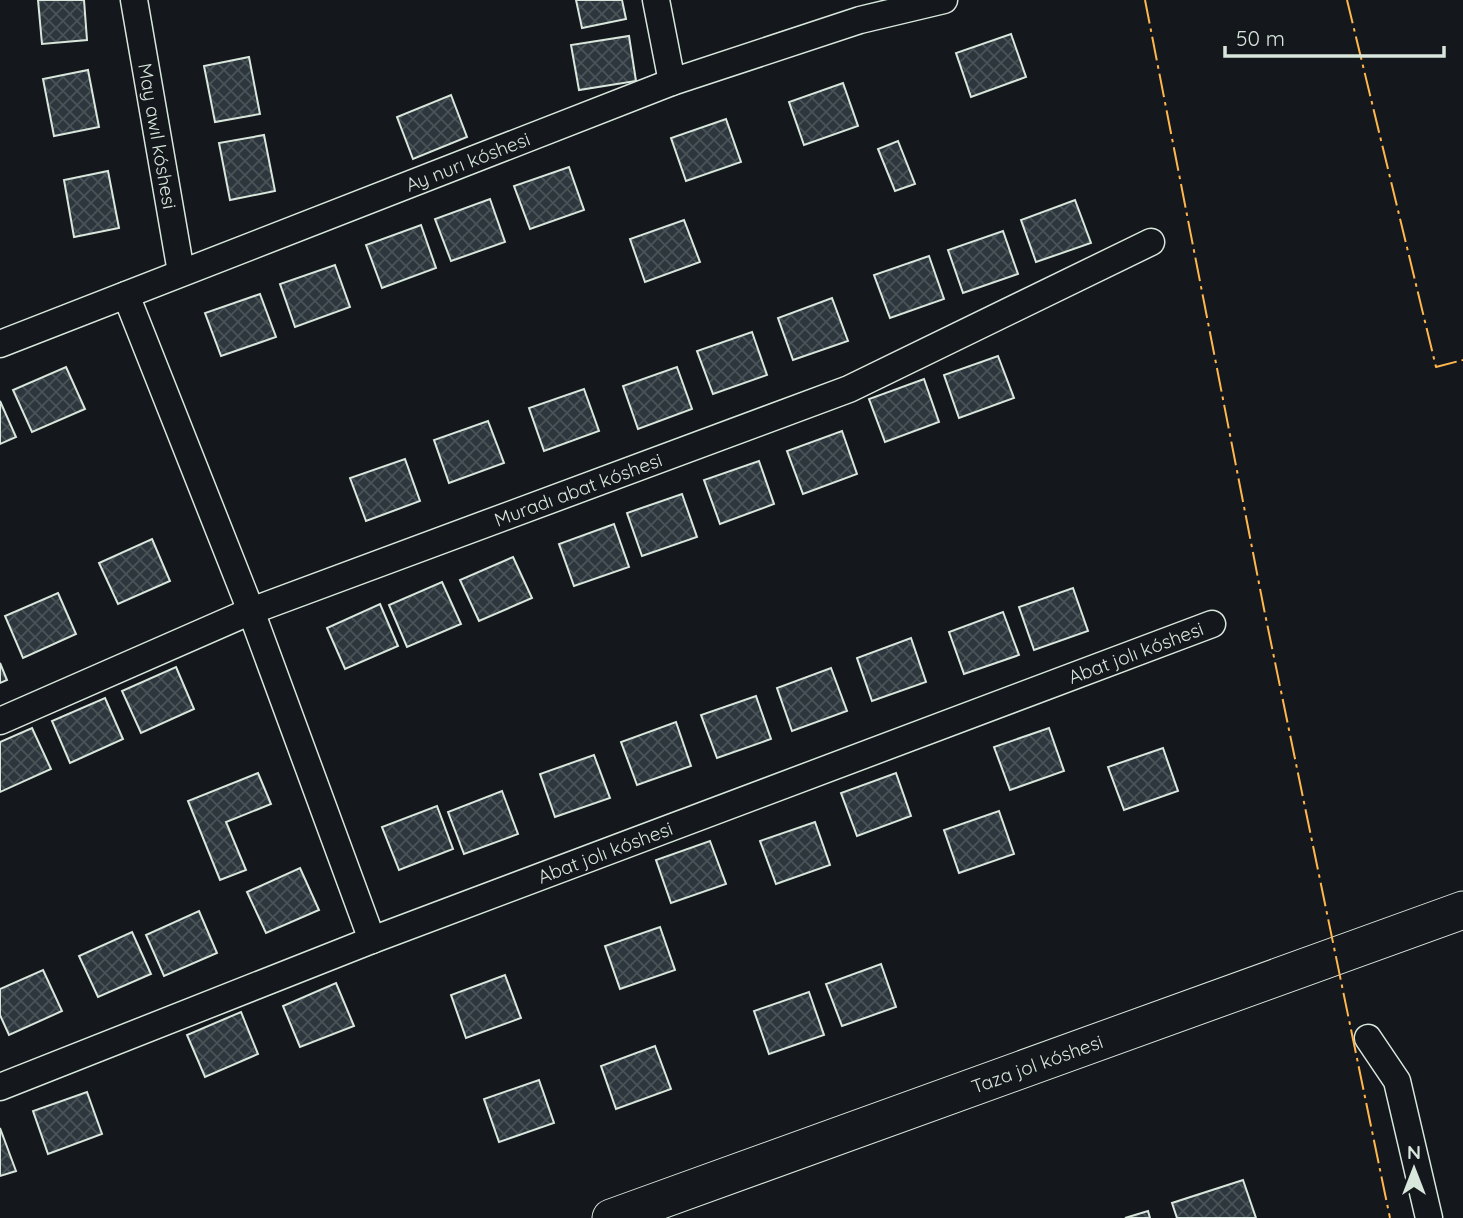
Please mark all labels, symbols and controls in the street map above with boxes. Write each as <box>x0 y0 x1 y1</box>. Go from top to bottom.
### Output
scale bar <box>1225 14 1444 58</box>
text: 50 m <box>1236 25 1285 51</box>
street label: May awıl kóshesi <box>133 61 182 211</box>
street label: Ay nurı kóshesi <box>402 127 533 197</box>
street label: Muradı abat kóshesi <box>491 447 665 532</box>
street label: Abat jolı kóshesi <box>1065 616 1207 689</box>
street label: Abat jolı kóshesi <box>534 816 676 889</box>
street label: Taza jol kóshesi <box>968 1029 1106 1099</box>
north arrow <box>1379 1134 1449 1204</box>
text: N <box>1407 1140 1421 1164</box>

